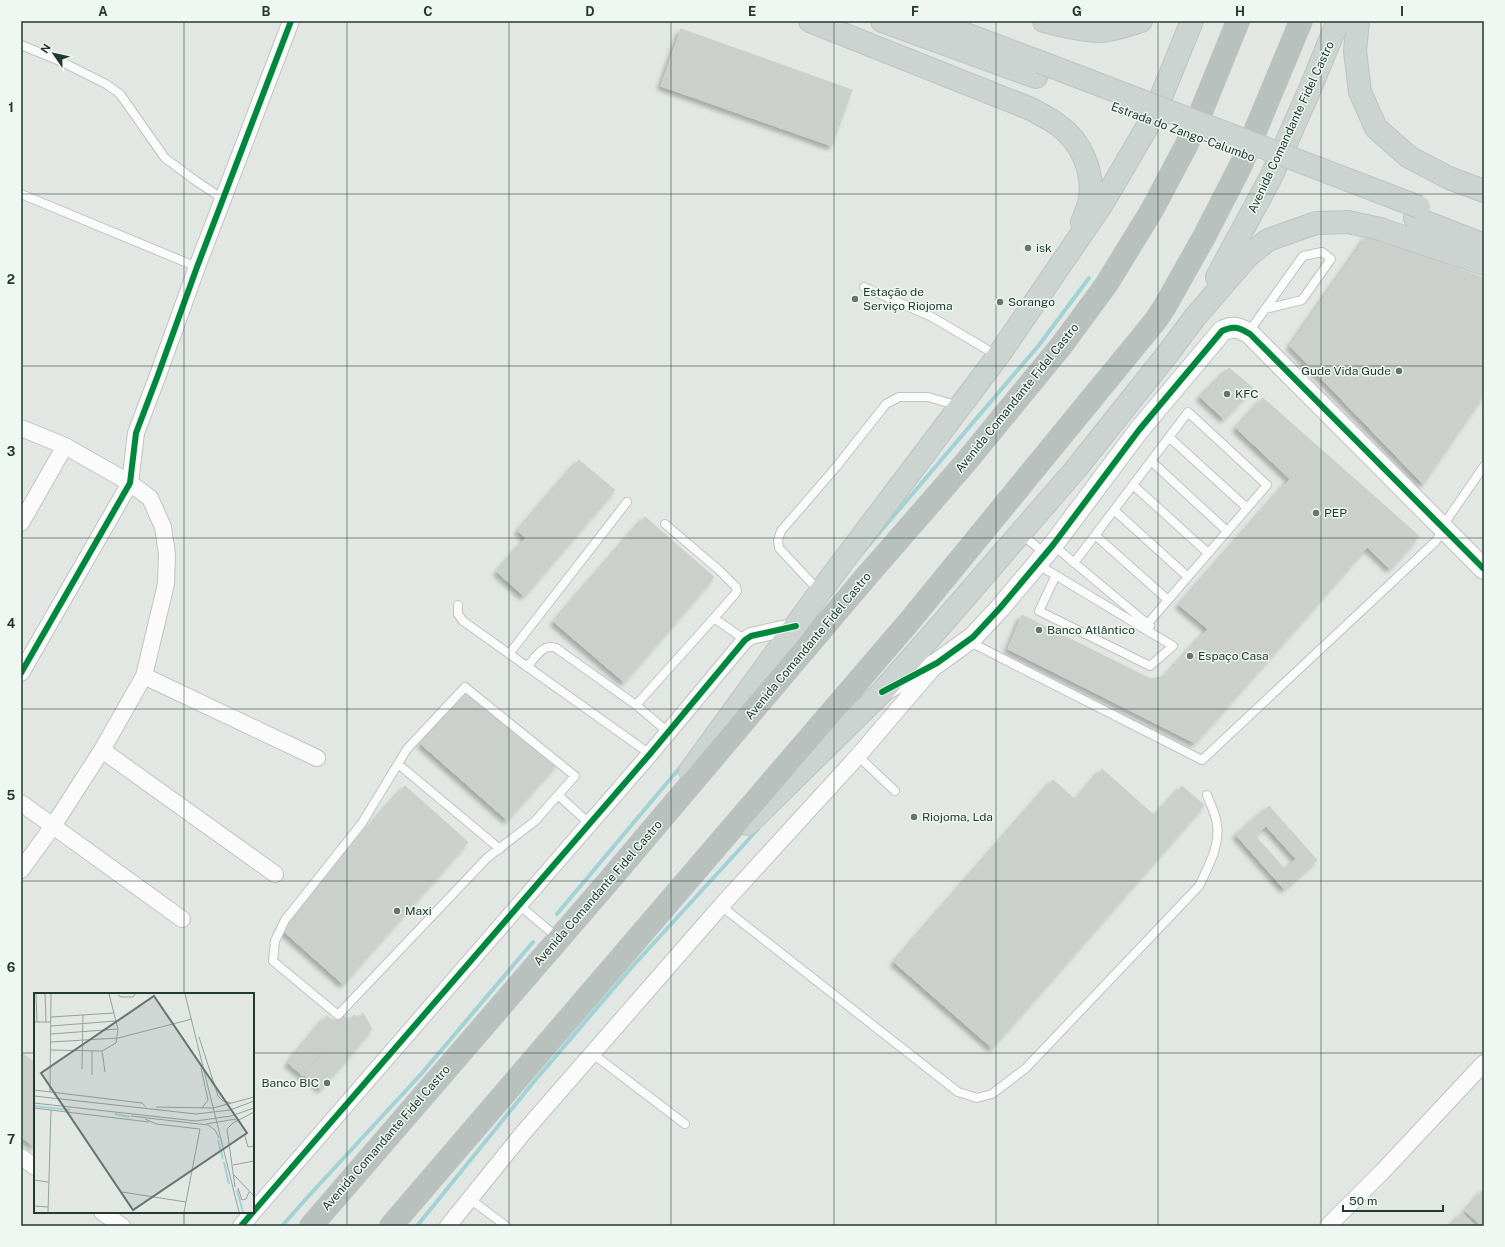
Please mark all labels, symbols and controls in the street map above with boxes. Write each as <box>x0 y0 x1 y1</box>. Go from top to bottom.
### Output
text: A <box>98 4 108 19</box>
text: B <box>262 4 271 19</box>
text: C <box>423 4 433 19</box>
text: D <box>585 4 595 19</box>
text: E <box>748 4 756 19</box>
text: F <box>911 4 919 19</box>
text: G <box>1072 4 1082 19</box>
text: H <box>1235 4 1245 19</box>
text: I <box>1400 4 1404 19</box>
north arrow <box>34 34 74 74</box>
street label: Avenida Comandante Fidel Castro <box>1245 39 1337 215</box>
text: N <box>38 41 53 55</box>
street label: Estrada do Zango-Calumbo <box>1109 99 1257 165</box>
text: 1 <box>8 100 14 115</box>
place label: isk <box>1036 241 1052 255</box>
marker: isk <box>1023 243 1033 253</box>
text: 2 <box>7 272 15 287</box>
place label: Estação de Serviço Riojoma <box>863 285 953 313</box>
marker: Estação de Serviço Riojoma <box>850 294 860 304</box>
place label: Sorango <box>1008 295 1055 309</box>
marker: Sorango <box>995 297 1005 307</box>
street label: Avenida Comandante Fidel Castro <box>952 320 1082 475</box>
place label: Gude Vida Gude <box>1301 364 1391 378</box>
marker: Gude Vida Gude <box>1394 366 1404 376</box>
place label: KFC <box>1235 387 1259 401</box>
marker: KFC <box>1222 389 1232 399</box>
text: 3 <box>7 444 16 459</box>
place label: PEP <box>1324 506 1347 520</box>
marker: PEP <box>1311 508 1321 518</box>
street label: Avenida Comandante Fidel Castro <box>742 569 874 723</box>
text: 4 <box>7 616 16 631</box>
place label: Banco Atlântico <box>1047 623 1135 637</box>
marker: Banco Atlântico <box>1034 625 1044 635</box>
place label: Espaço Casa <box>1198 649 1269 663</box>
marker: Espaço Casa <box>1185 651 1195 661</box>
text: 5 <box>7 788 16 803</box>
place label: Riojoma, Lda <box>922 810 993 824</box>
marker: Riojoma, Lda <box>909 812 919 822</box>
street label: Avenida Comandante Fidel Castro <box>531 817 665 969</box>
place label: Maxi <box>405 904 432 918</box>
marker: Maxi <box>392 906 402 916</box>
text: 6 <box>7 960 16 975</box>
inset map <box>34 993 254 1213</box>
street label: Avenida Comandante Fidel Castro <box>319 1062 453 1214</box>
place label: Banco BIC <box>262 1076 319 1090</box>
marker: Banco BIC <box>322 1078 332 1088</box>
text: 7 <box>7 1132 15 1147</box>
scale bar <box>1343 1187 1443 1213</box>
text: 50 m <box>1349 1194 1377 1208</box>

